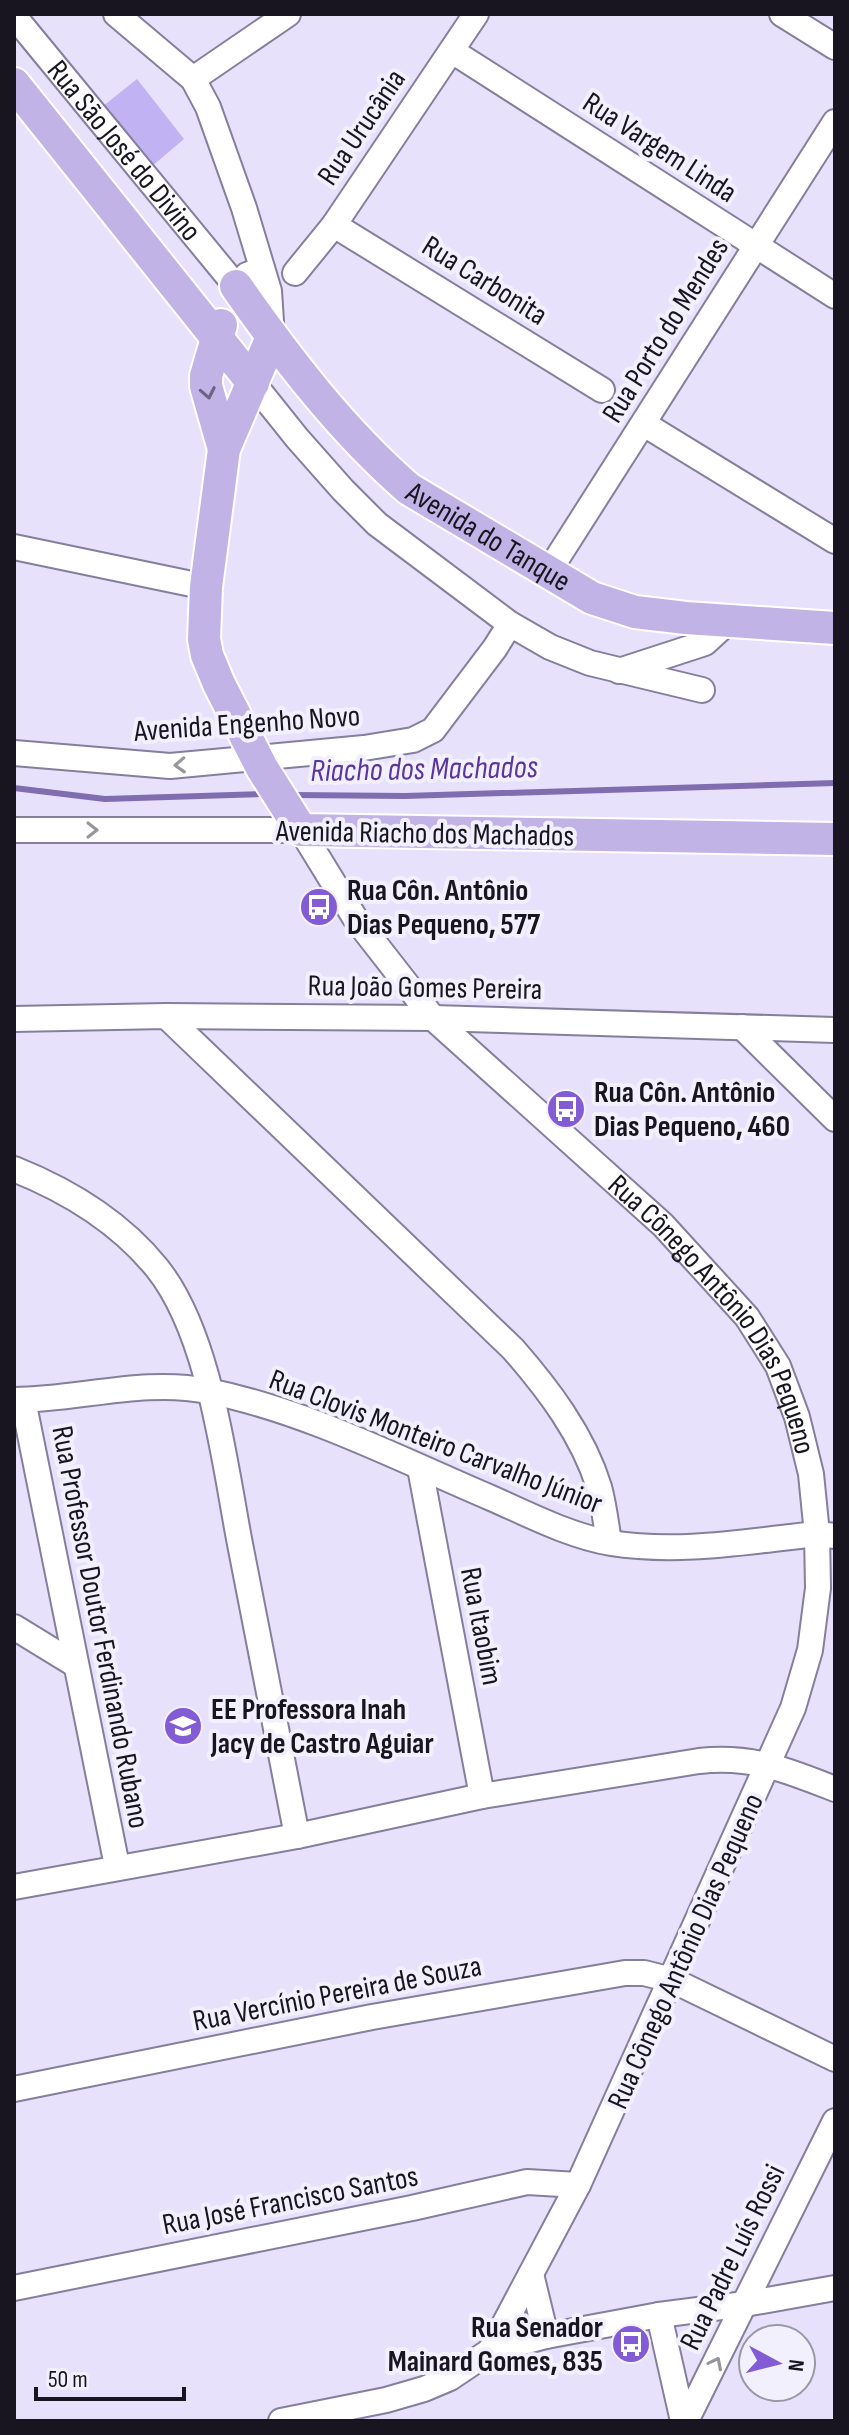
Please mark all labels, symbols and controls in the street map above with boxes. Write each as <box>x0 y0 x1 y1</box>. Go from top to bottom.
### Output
street label: Rua São José do Divino <box>39 53 209 249</box>
street label: Rua Urucânia <box>310 63 414 192</box>
street label: Rua Vargem Linda <box>576 85 743 211</box>
street label: Rua Carbonita <box>415 228 554 333</box>
street label: Rua Porto do Mendes <box>595 232 737 429</box>
one-way arrow <box>199 386 216 400</box>
street label: Avenida do Tanque <box>399 474 577 600</box>
street label: Avenida Engenho Novo <box>132 698 361 750</box>
water label: Riacho dos Machados <box>310 748 539 791</box>
one-way arrow <box>173 756 185 773</box>
street label: Avenida Riacho dos Machados <box>275 813 574 855</box>
one-way arrow <box>86 821 99 839</box>
place label: Rua Côn. Antônio Dias Pequeno, 577 <box>347 873 541 943</box>
bus stop icon: Rua Côn. Antônio Dias Pequeno, 577 <box>298 886 340 928</box>
street label: Rua João Gomes Pereira <box>307 968 543 1008</box>
place label: Rua Côn. Antônio Dias Pequeno, 460 <box>594 1075 790 1145</box>
bus stop icon: Rua Côn. Antônio Dias Pequeno, 460 <box>545 1088 587 1130</box>
street label: Rua Cônego Antônio Dias Pequeno <box>600 1167 822 1458</box>
street label: Rua Clovis Monteiro Carvalho Júnior <box>264 1362 608 1522</box>
street label: Rua Professor Doutor Ferdinando Rubano <box>43 1423 157 1832</box>
street label: Rua Itaobim <box>452 1564 510 1688</box>
place label: EE Professora Inah Jacy de Castro Aguiar <box>210 1692 434 1762</box>
school or university icon: EE Professora Inah Jacy de Castro Aguiar <box>162 1705 204 1747</box>
street label: Rua Cônego Antônio Dias Pequeno <box>600 1788 772 2115</box>
street label: Rua Vercínio Pereira de Souza <box>190 1948 485 2040</box>
street label: Rua José Francisco Santos <box>159 2159 421 2243</box>
street label: Rua Padre Luís Rossi <box>673 2159 793 2356</box>
place label: Rua Senador Mainard Gomes, 835 <box>388 2310 603 2380</box>
bus stop icon: Rua Senador Mainard Gomes, 835 <box>610 2323 652 2365</box>
north arrow <box>737 2323 817 2403</box>
scale bar <box>36 2351 184 2401</box>
one-way arrow <box>706 2356 721 2371</box>
text: N <box>781 2358 809 2373</box>
text: 50 m <box>48 2365 88 2394</box>

